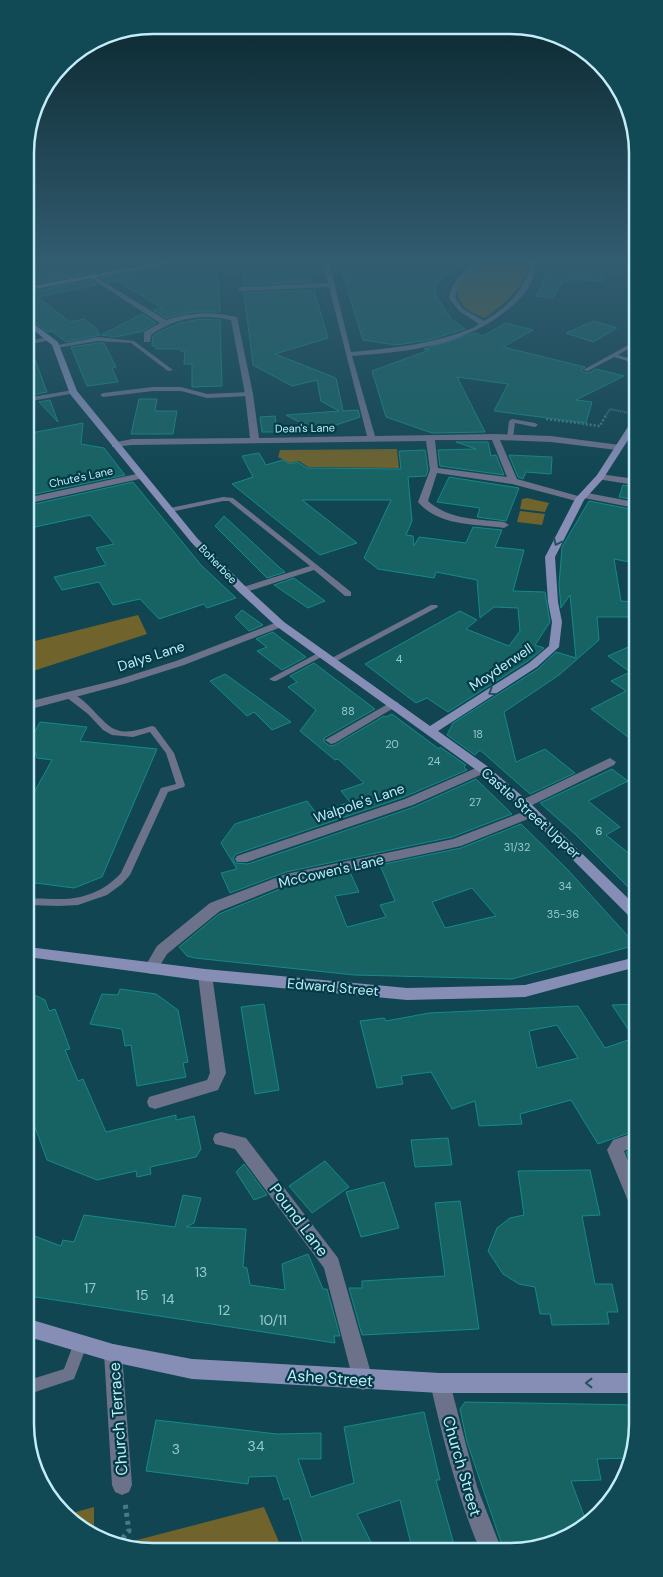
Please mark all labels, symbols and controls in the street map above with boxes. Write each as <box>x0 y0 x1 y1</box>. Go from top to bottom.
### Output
street label: Dean's Lane <box>275 420 335 436</box>
street label: Chute's Lane <box>48 463 114 491</box>
one-way arrow <box>553 537 563 546</box>
street label: Boherbee <box>196 541 240 587</box>
street label: Dalys Lane <box>115 637 187 675</box>
street label: Moyderwell <box>466 639 536 695</box>
house number: 4 <box>396 652 403 666</box>
one-way arrow <box>488 685 497 695</box>
house number: 88 <box>341 704 355 718</box>
house number: 18 <box>473 727 483 741</box>
house number: 20 <box>385 737 399 751</box>
house number: 24 <box>428 754 441 768</box>
street label: Castle Street Upper <box>477 764 585 862</box>
street label: Walpole's Lane <box>311 779 407 827</box>
house number: 27 <box>469 795 481 809</box>
house number: 6 <box>596 824 603 838</box>
house number: 31/32 <box>504 840 530 854</box>
street label: McCowen's Lane <box>277 850 385 892</box>
house number: 34 <box>558 879 572 893</box>
house number: 35-36 <box>547 907 579 921</box>
street label: Edward Street <box>286 974 380 1000</box>
street label: Pound Lane <box>265 1179 333 1261</box>
house number: 13 <box>195 1263 207 1281</box>
house number: 17 <box>84 1279 96 1297</box>
house number: 15 <box>136 1286 148 1304</box>
house number: 14 <box>162 1290 175 1308</box>
house number: 12 <box>218 1301 230 1319</box>
house number: 10/11 <box>259 1311 287 1329</box>
street label: Church Terrace <box>104 1362 132 1476</box>
street label: Ashe Street <box>286 1365 374 1391</box>
one-way arrow <box>585 1378 592 1388</box>
street label: Church Street <box>438 1413 486 1519</box>
house number: 34 <box>248 1437 265 1455</box>
house number: 3 <box>172 1440 180 1458</box>

